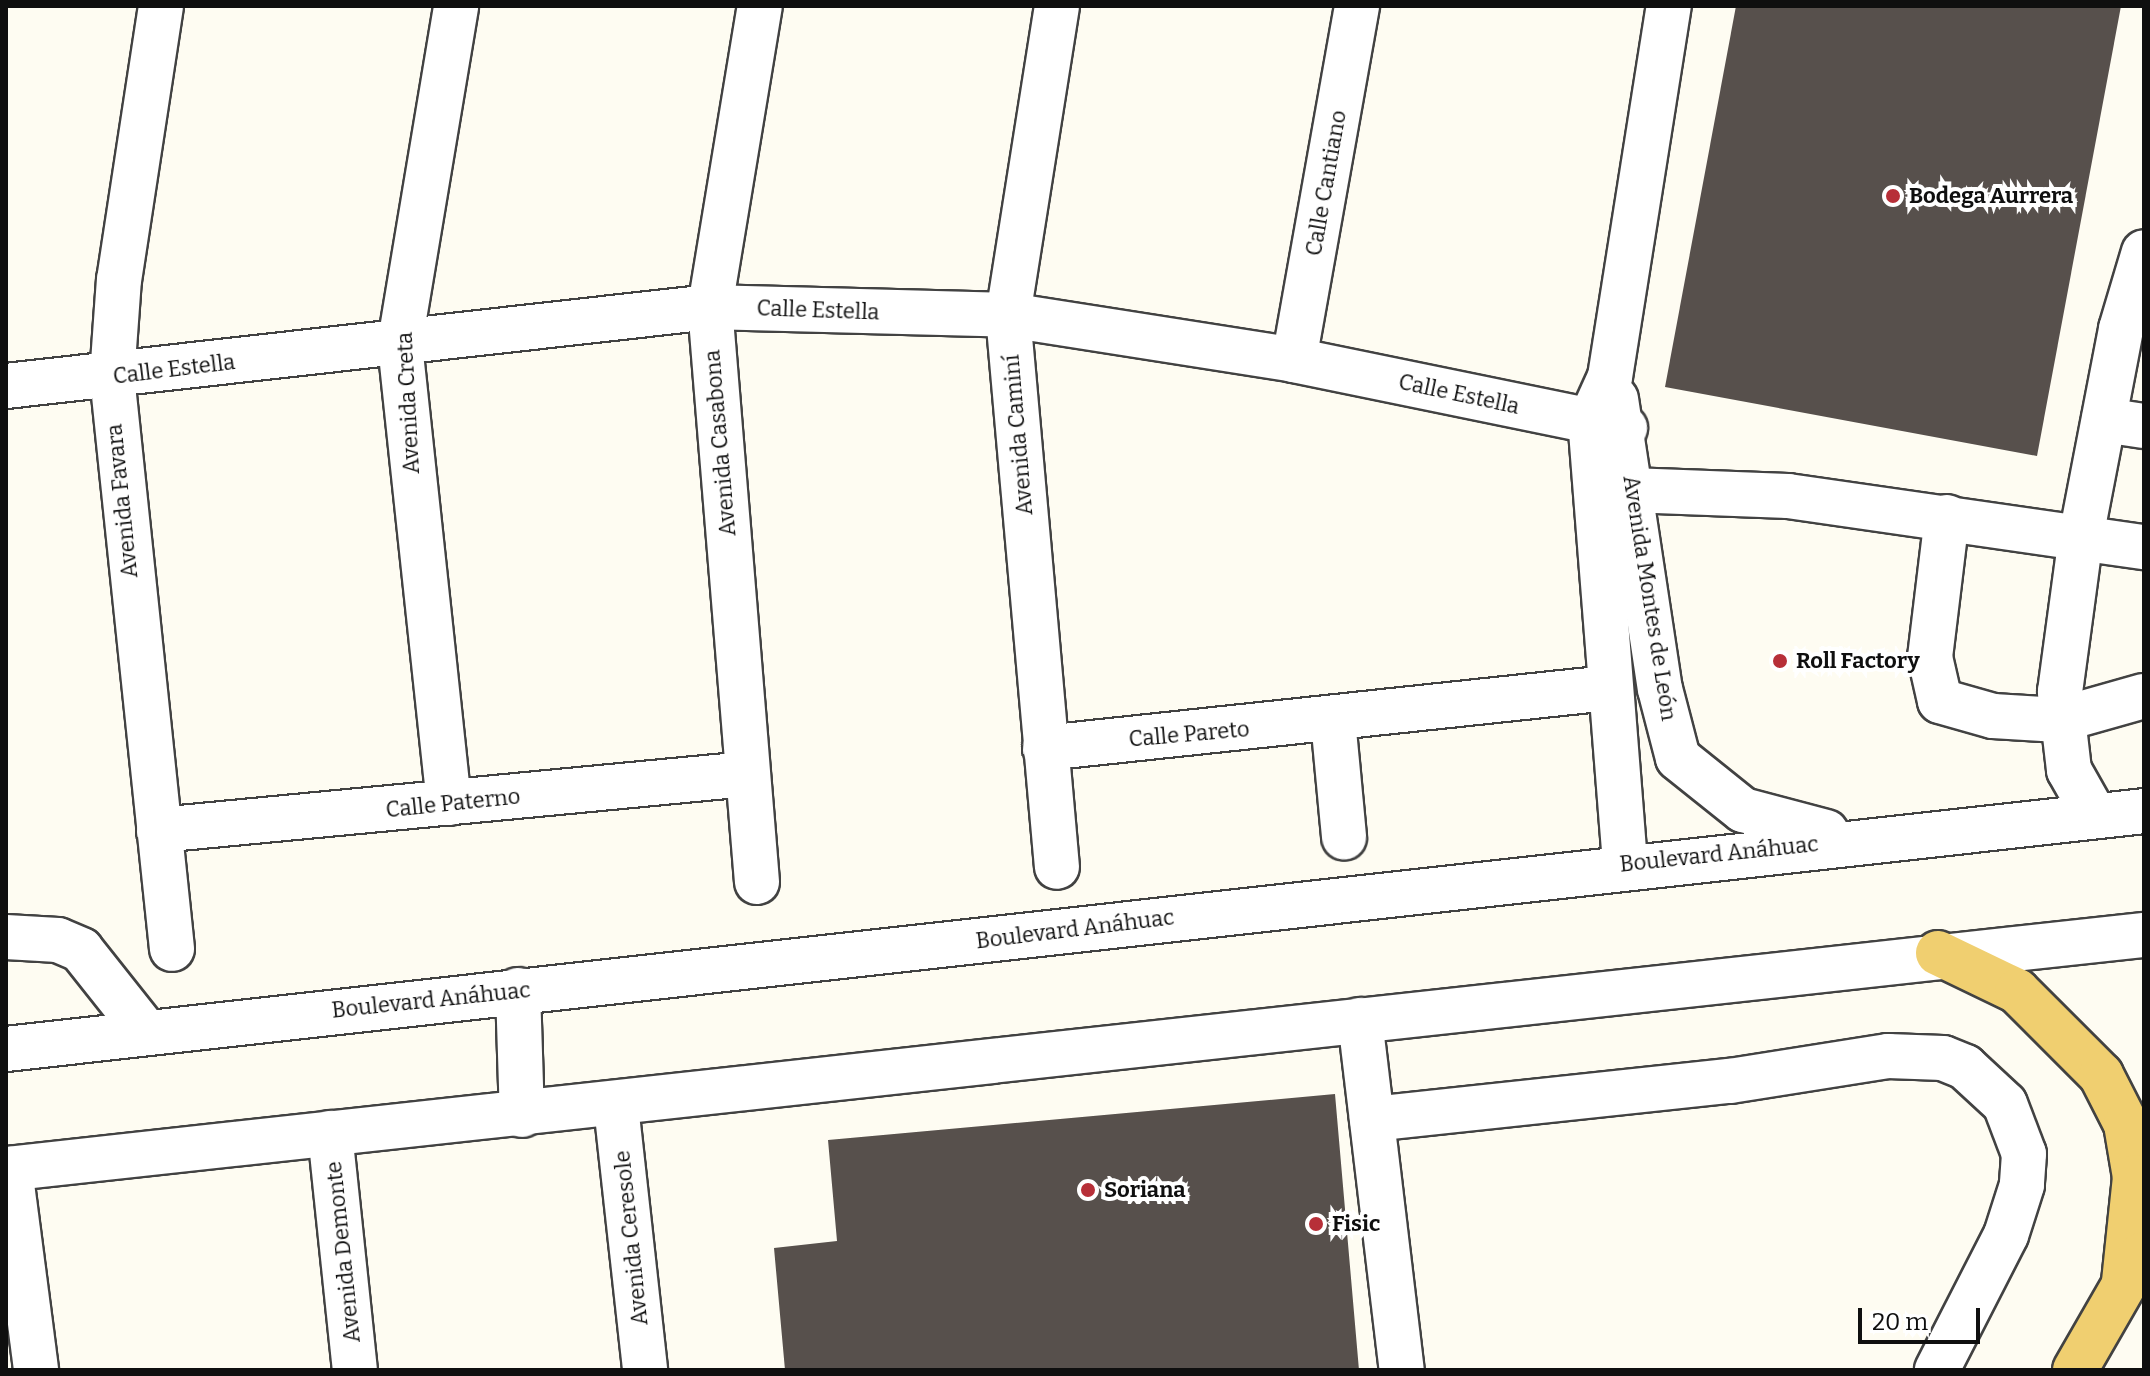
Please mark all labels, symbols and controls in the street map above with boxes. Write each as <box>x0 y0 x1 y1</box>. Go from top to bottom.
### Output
street label: Calle Cantiano <box>1300 108 1352 258</box>
place label: Bodega Aurrera <box>1909 183 2073 209</box>
marker: Bodega Aurrera <box>1884 187 1902 205</box>
street label: Calle Estella <box>756 295 880 325</box>
street label: Avenida Creta <box>391 331 425 475</box>
street label: Calle Estella <box>111 348 237 390</box>
street label: Avenida Casabona <box>699 349 741 537</box>
street label: Avenida Caminí <box>998 354 1038 516</box>
street label: Calle Estella <box>1396 368 1522 420</box>
street label: Avenida Favara <box>101 423 143 579</box>
street label: Avenida Montes de León <box>1618 474 1682 722</box>
place label: Roll Factory <box>1796 648 1920 674</box>
marker: Roll Factory <box>1771 652 1789 670</box>
street label: Calle Pareto <box>1128 716 1250 752</box>
street label: Calle Paterno <box>384 783 522 823</box>
street label: Boulevard Anáhuac <box>1618 830 1820 878</box>
street label: Boulevard Anáhuac <box>974 904 1176 954</box>
street label: Boulevard Anáhuac <box>330 976 532 1024</box>
street label: Avenida Ceresole <box>609 1149 653 1327</box>
street label: Avenida Demonte <box>320 1160 366 1344</box>
place label: Soriana <box>1104 1177 1186 1203</box>
marker: Soriana <box>1079 1181 1097 1199</box>
place label: Fisic <box>1332 1211 1380 1237</box>
marker: Fisic <box>1307 1215 1325 1233</box>
scale bar <box>1862 1292 1984 1342</box>
text: 20 m <box>1872 1308 1928 1336</box>

